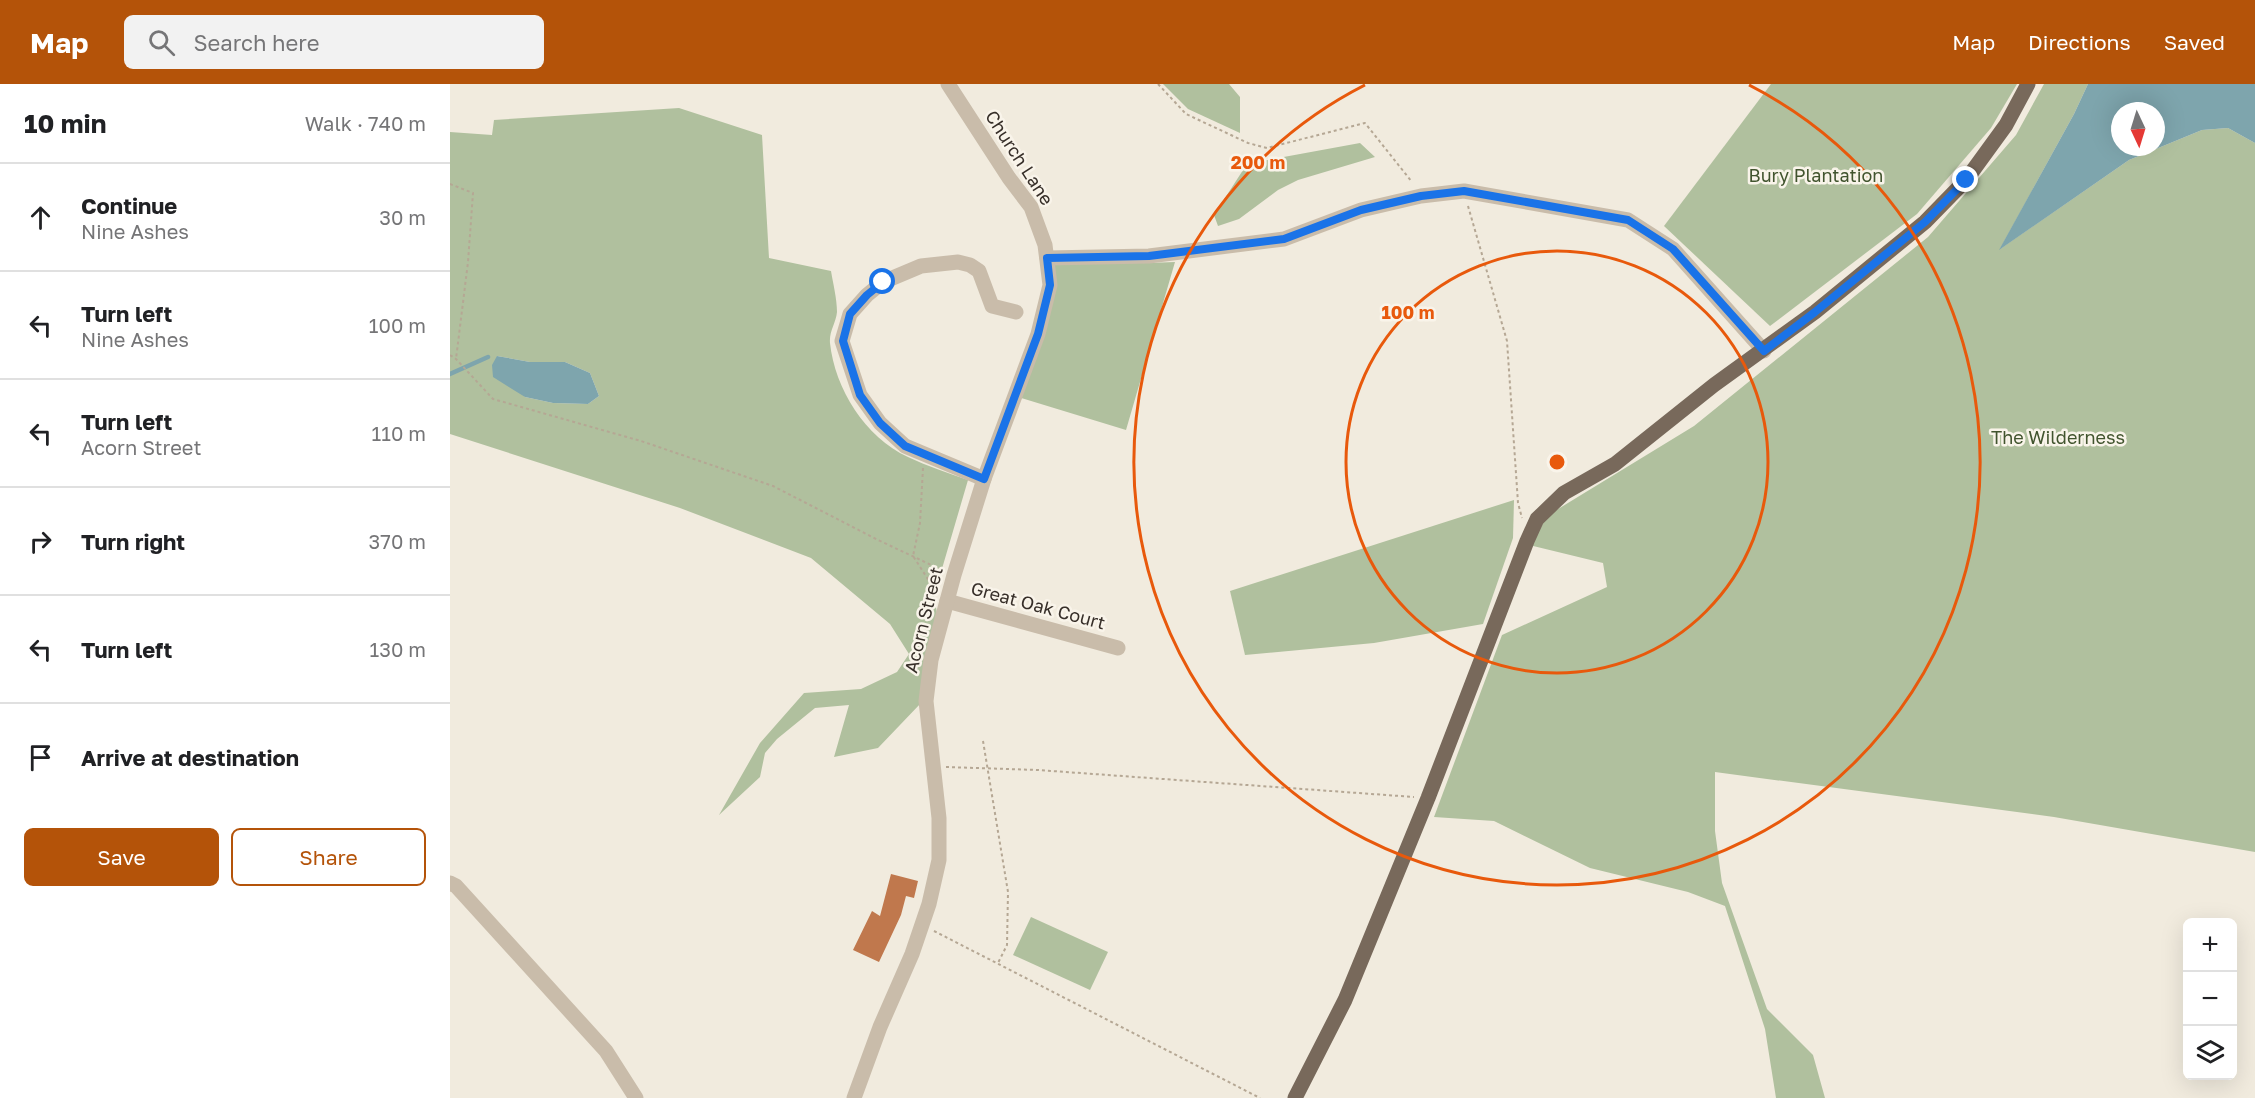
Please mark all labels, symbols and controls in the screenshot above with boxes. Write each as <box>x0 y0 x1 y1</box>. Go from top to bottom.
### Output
search box <box>124 15 544 69</box>
text: Map <box>30 26 88 59</box>
icon: search <box>145 26 178 59</box>
text: Search here <box>193 29 319 56</box>
text: Map <box>1952 29 1995 55</box>
text: Directions <box>2028 29 2131 55</box>
text: Saved <box>2164 29 2225 55</box>
north arrow <box>2111 102 2165 156</box>
street label: Church Lane <box>981 106 1059 209</box>
text: 10 min <box>24 108 106 139</box>
text: Walk · 740 m <box>305 111 426 135</box>
text: 200 m <box>1231 151 1285 173</box>
park label: Bury Plantation <box>1749 164 1883 186</box>
route end <box>1952 166 1978 192</box>
text: Continue <box>81 192 177 219</box>
icon: ahead <box>24 201 57 234</box>
text: 30 m <box>379 205 426 229</box>
text: Nine Ashes <box>81 219 189 243</box>
route start <box>869 268 895 294</box>
text: Turn left <box>81 300 172 327</box>
text: 100 m <box>1382 301 1434 323</box>
icon: left <box>24 309 57 342</box>
text: 100 m <box>369 313 426 337</box>
text: Nine Ashes <box>81 327 189 351</box>
text: Turn left <box>81 408 172 435</box>
icon: left <box>24 417 57 450</box>
text: 110 m <box>372 421 426 445</box>
park label: The Wilderness <box>1991 426 2125 448</box>
text: Acorn Street <box>81 435 201 459</box>
centre of rings <box>1547 452 1567 472</box>
icon: right <box>24 525 57 558</box>
text: Turn right <box>81 528 185 555</box>
text: 370 m <box>369 529 426 553</box>
street label: Acorn Street <box>899 565 947 675</box>
street label: Great Oak Court <box>969 577 1108 634</box>
icon: left <box>24 633 57 666</box>
text: Turn left <box>81 636 172 663</box>
text: 130 m <box>370 637 426 661</box>
icon: arrive <box>24 741 57 774</box>
text: Arrive at destination <box>81 744 299 771</box>
button: Save <box>24 828 219 886</box>
button: Share <box>231 828 426 886</box>
map controls <box>2183 918 2237 1080</box>
button: + <box>2183 918 2237 972</box>
button: − <box>2183 972 2237 1026</box>
button: layers <box>2183 1026 2237 1080</box>

